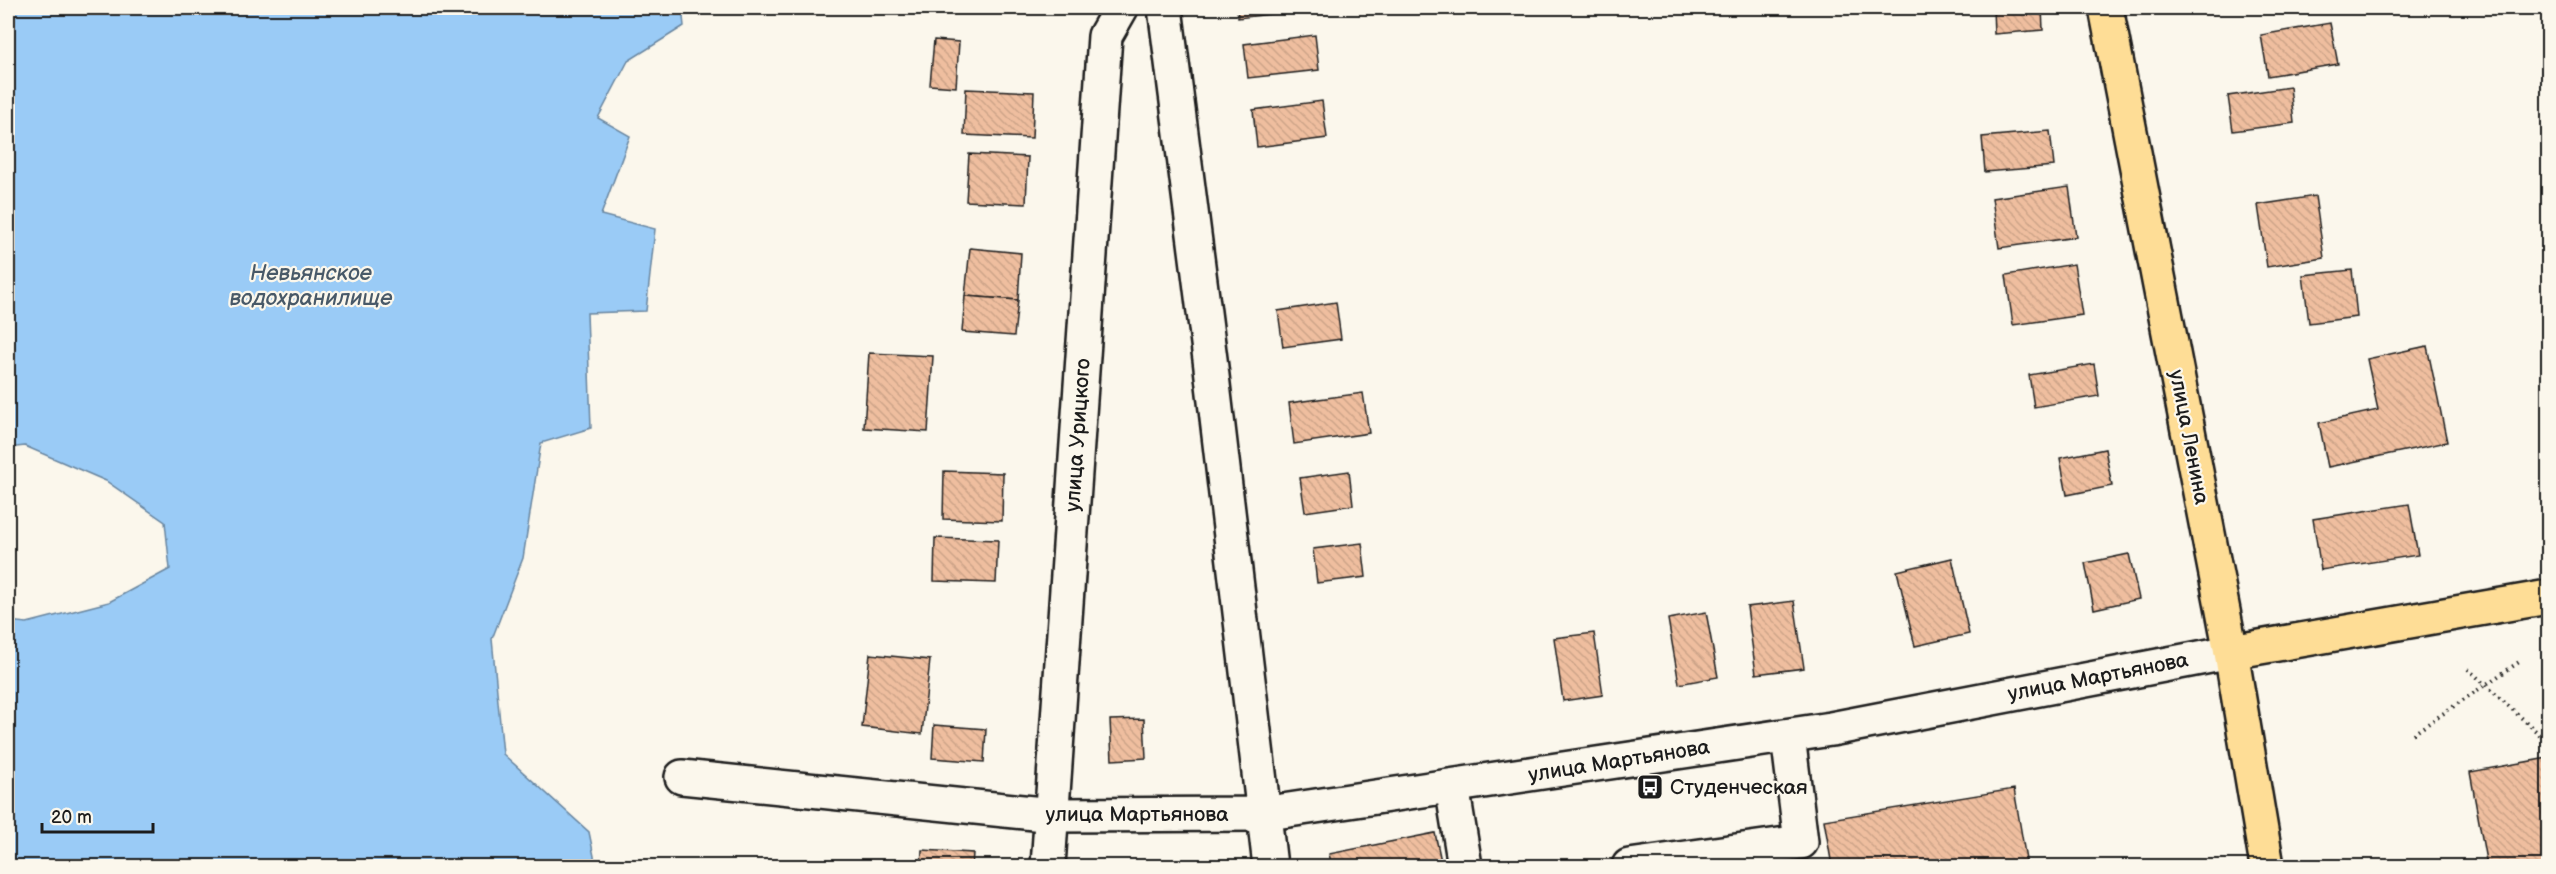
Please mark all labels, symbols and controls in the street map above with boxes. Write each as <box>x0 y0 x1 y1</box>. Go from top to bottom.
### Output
water label: Невьянское водохранилище <box>229 260 393 312</box>
street label: улица Урицкого <box>1060 357 1096 513</box>
street label: улица Ленина <box>2164 368 2214 507</box>
street label: улица Мартьянова <box>2006 647 2191 707</box>
street label: улица Мартьянова <box>1527 734 1712 788</box>
bus stop icon: Студенческая <box>1635 772 1665 802</box>
place label: Студенческая <box>1670 775 1808 800</box>
scale bar <box>42 796 153 834</box>
street label: улица Мартьянова <box>1045 802 1229 827</box>
text: 20 m <box>51 807 92 828</box>

